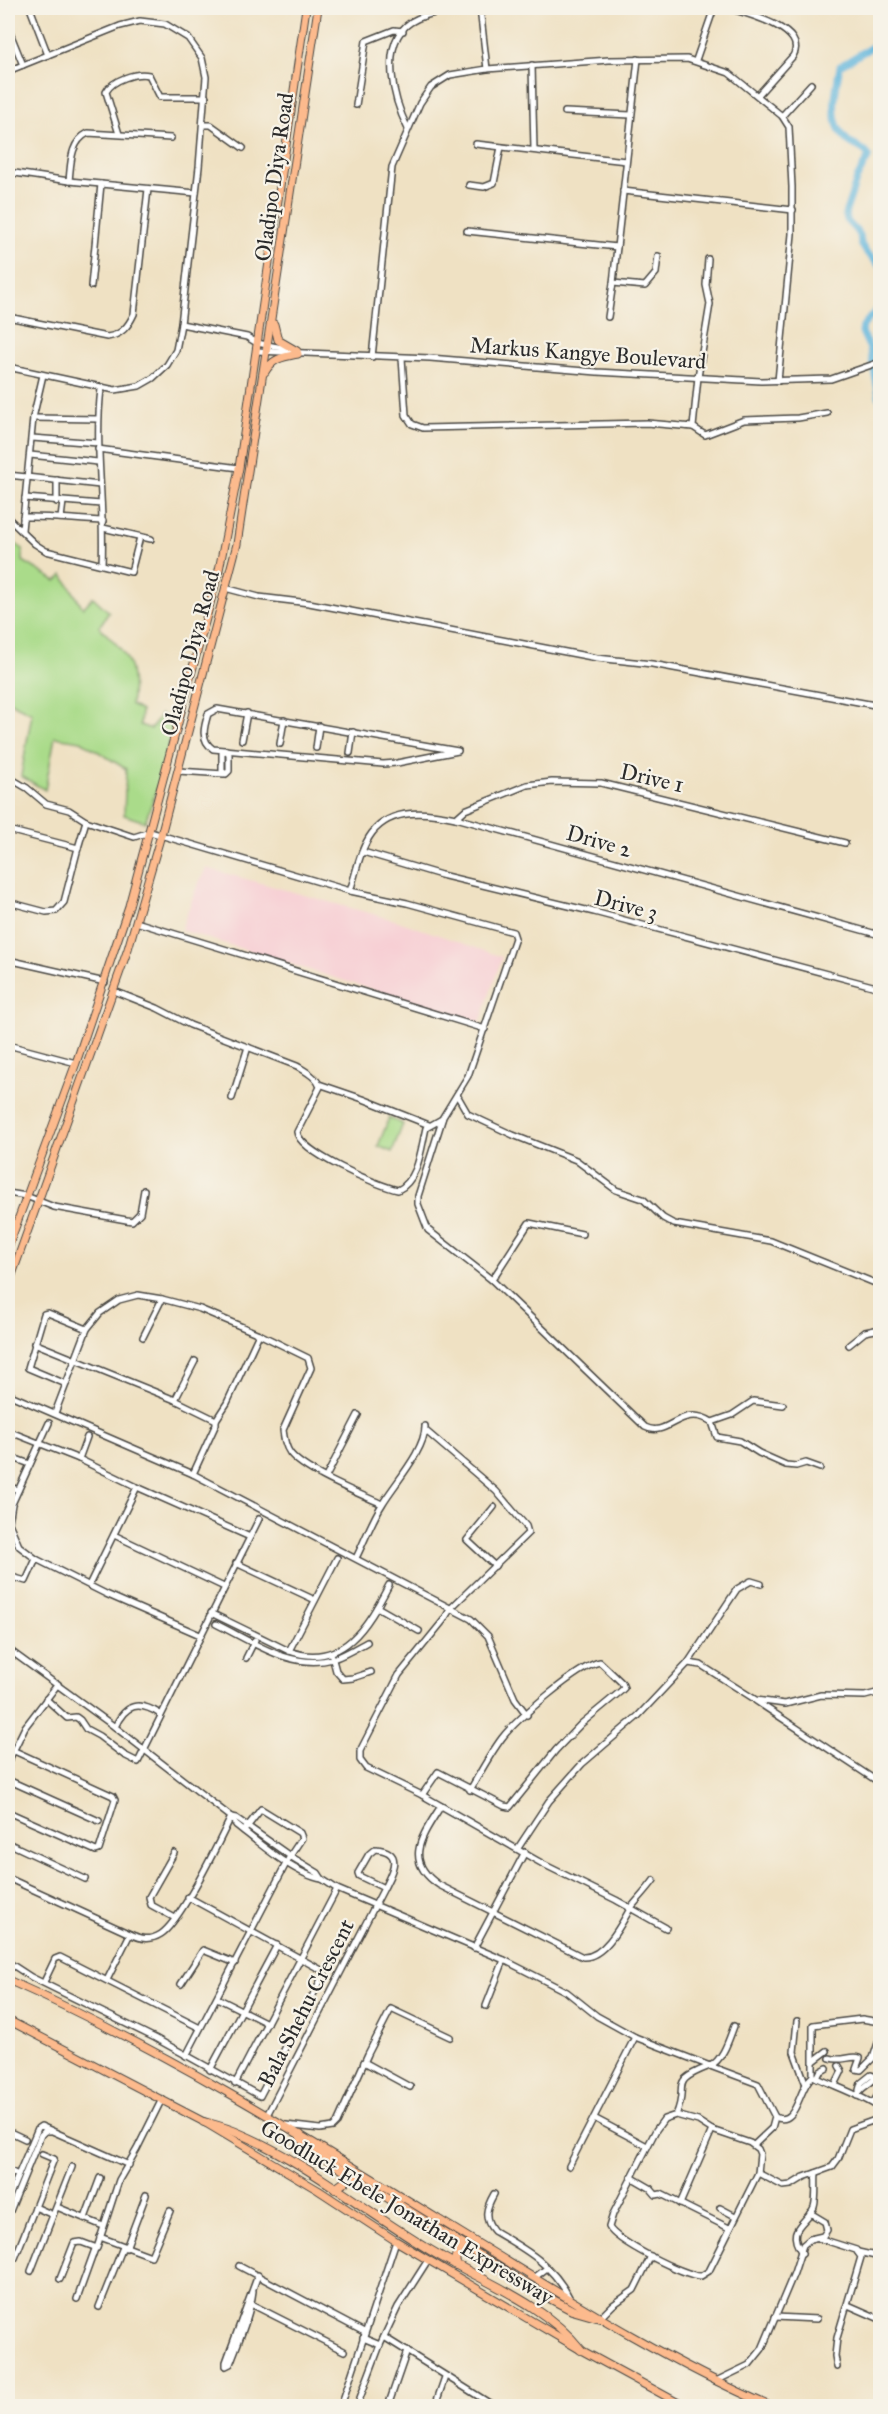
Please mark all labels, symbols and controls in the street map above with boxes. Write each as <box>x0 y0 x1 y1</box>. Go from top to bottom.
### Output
street label: Oladipo Diya Road <box>249 91 299 263</box>
street label: Markus Kangye Boulevard <box>469 331 707 375</box>
street label: Oladipo Diya Road <box>155 567 225 739</box>
street label: Drive 1 <box>618 758 686 798</box>
street label: Drive 2 <box>563 819 635 863</box>
street label: Drive 3 <box>591 884 661 926</box>
street label: Bala Shehu Crescent <box>252 1914 360 2091</box>
street label: Goodluck Ebele Jonathan Expressway <box>256 2114 559 2311</box>

